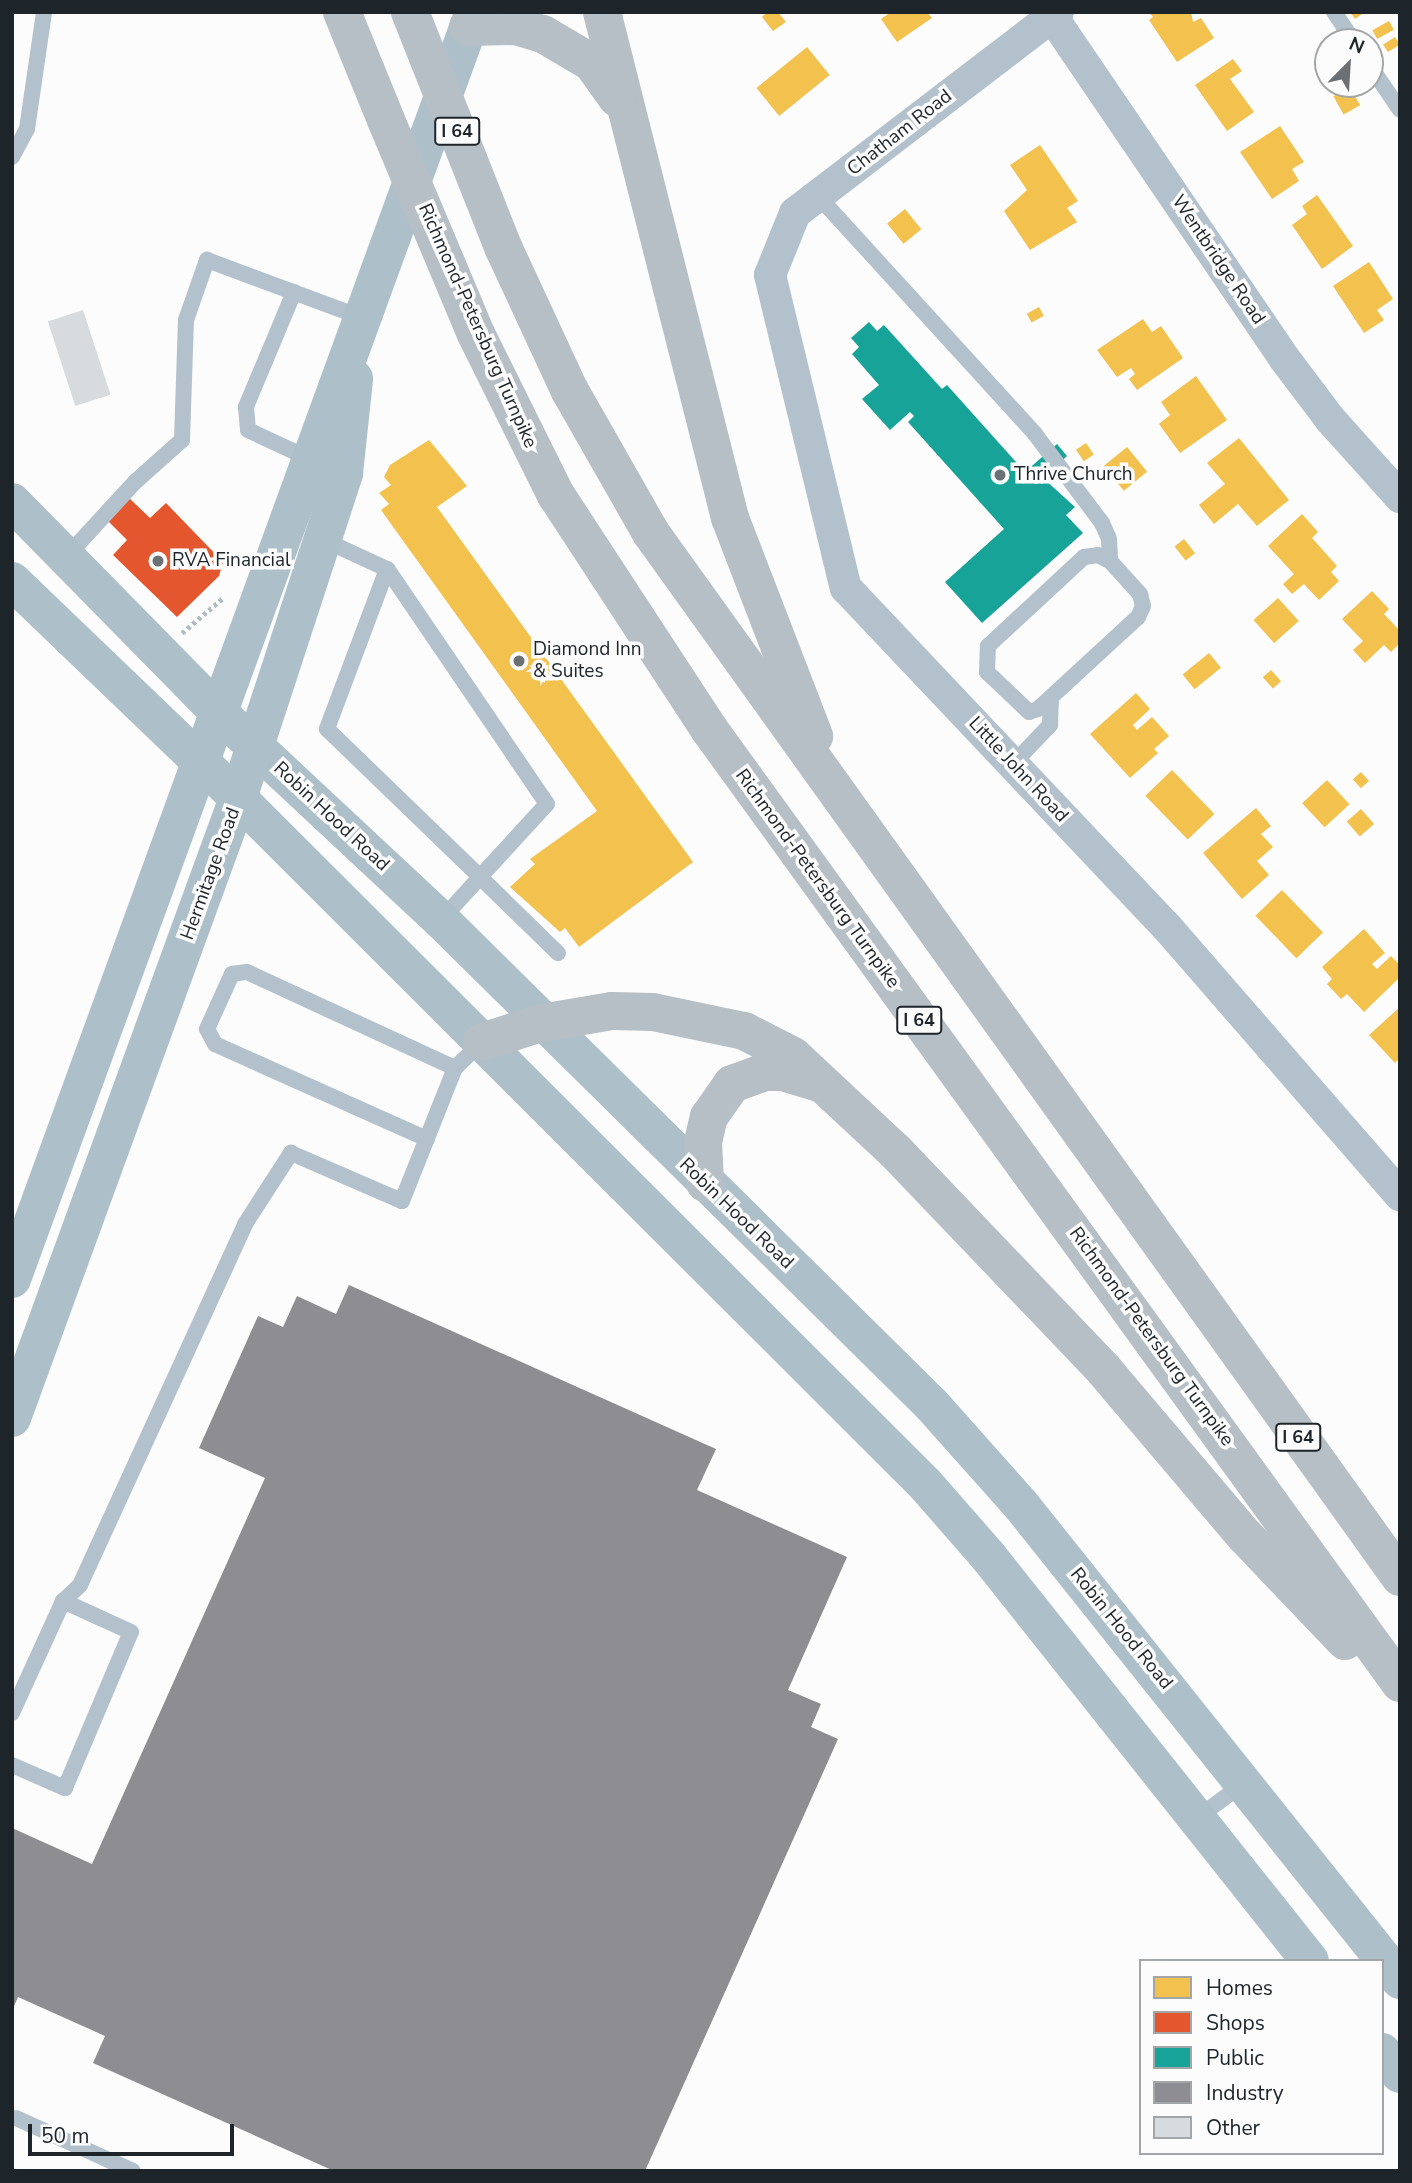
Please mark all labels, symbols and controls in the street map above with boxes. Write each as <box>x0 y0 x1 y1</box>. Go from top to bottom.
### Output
north arrow <box>1314 28 1384 98</box>
text: N <box>1345 31 1369 60</box>
street label: Chatham Road <box>843 85 957 181</box>
road number: I 64 <box>433 116 482 146</box>
street label: Wentbridge Road <box>1166 191 1270 329</box>
street label: Richmond-Petersburg Turnpike <box>413 200 541 452</box>
place label: Thrive Church <box>1014 464 1133 486</box>
marker: Thrive Church <box>992 467 1008 483</box>
place label: RVA Financial <box>172 550 291 572</box>
marker: RVA Financial <box>150 553 166 569</box>
place label: Diamond Inn & Suites <box>533 639 642 683</box>
marker: Diamond Inn & Suites <box>511 653 527 669</box>
street label: Little John Road <box>963 713 1073 827</box>
street label: Robin Hood Road <box>268 758 394 876</box>
street label: Richmond-Petersburg Turnpike <box>730 765 904 993</box>
street label: Hermitage Road <box>177 805 245 943</box>
road number: I 64 <box>894 1006 944 1035</box>
street label: Robin Hood Road <box>674 1154 798 1274</box>
street label: Richmond-Petersburg Turnpike <box>1064 1223 1238 1451</box>
road number: I 64 <box>1274 1422 1322 1452</box>
street label: Robin Hood Road <box>1065 1564 1177 1694</box>
legend <box>1139 1959 1384 2155</box>
text: Homes <box>1206 1974 1273 2002</box>
text: Shops <box>1206 2009 1265 2037</box>
text: Public <box>1206 2044 1264 2072</box>
text: Industry <box>1206 2079 1284 2107</box>
scale bar <box>32 2110 238 2154</box>
text: Other <box>1206 2114 1260 2142</box>
text: 50 m <box>41 2122 90 2150</box>

